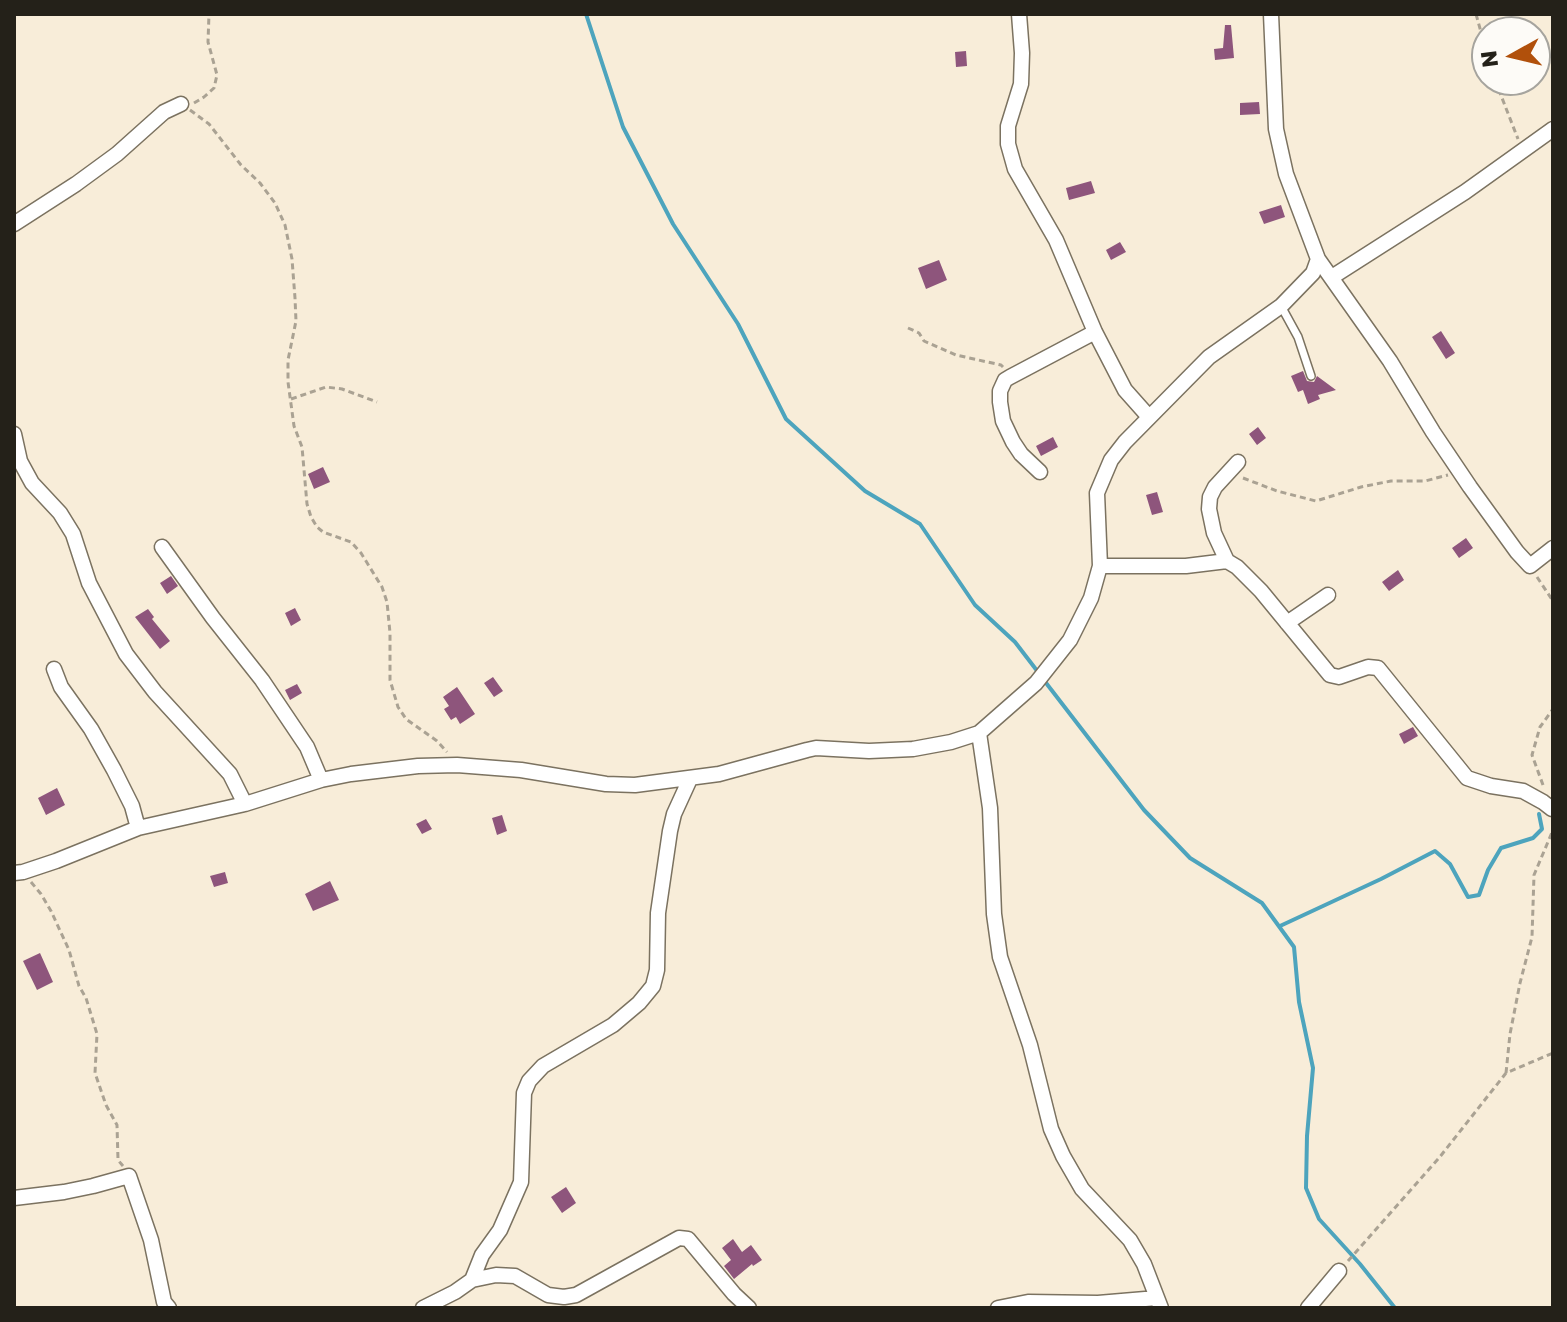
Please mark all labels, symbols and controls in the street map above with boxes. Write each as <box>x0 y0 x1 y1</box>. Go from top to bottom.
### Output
north arrow <box>1471 16 1551 96</box>
text: N <box>1474 49 1503 69</box>

